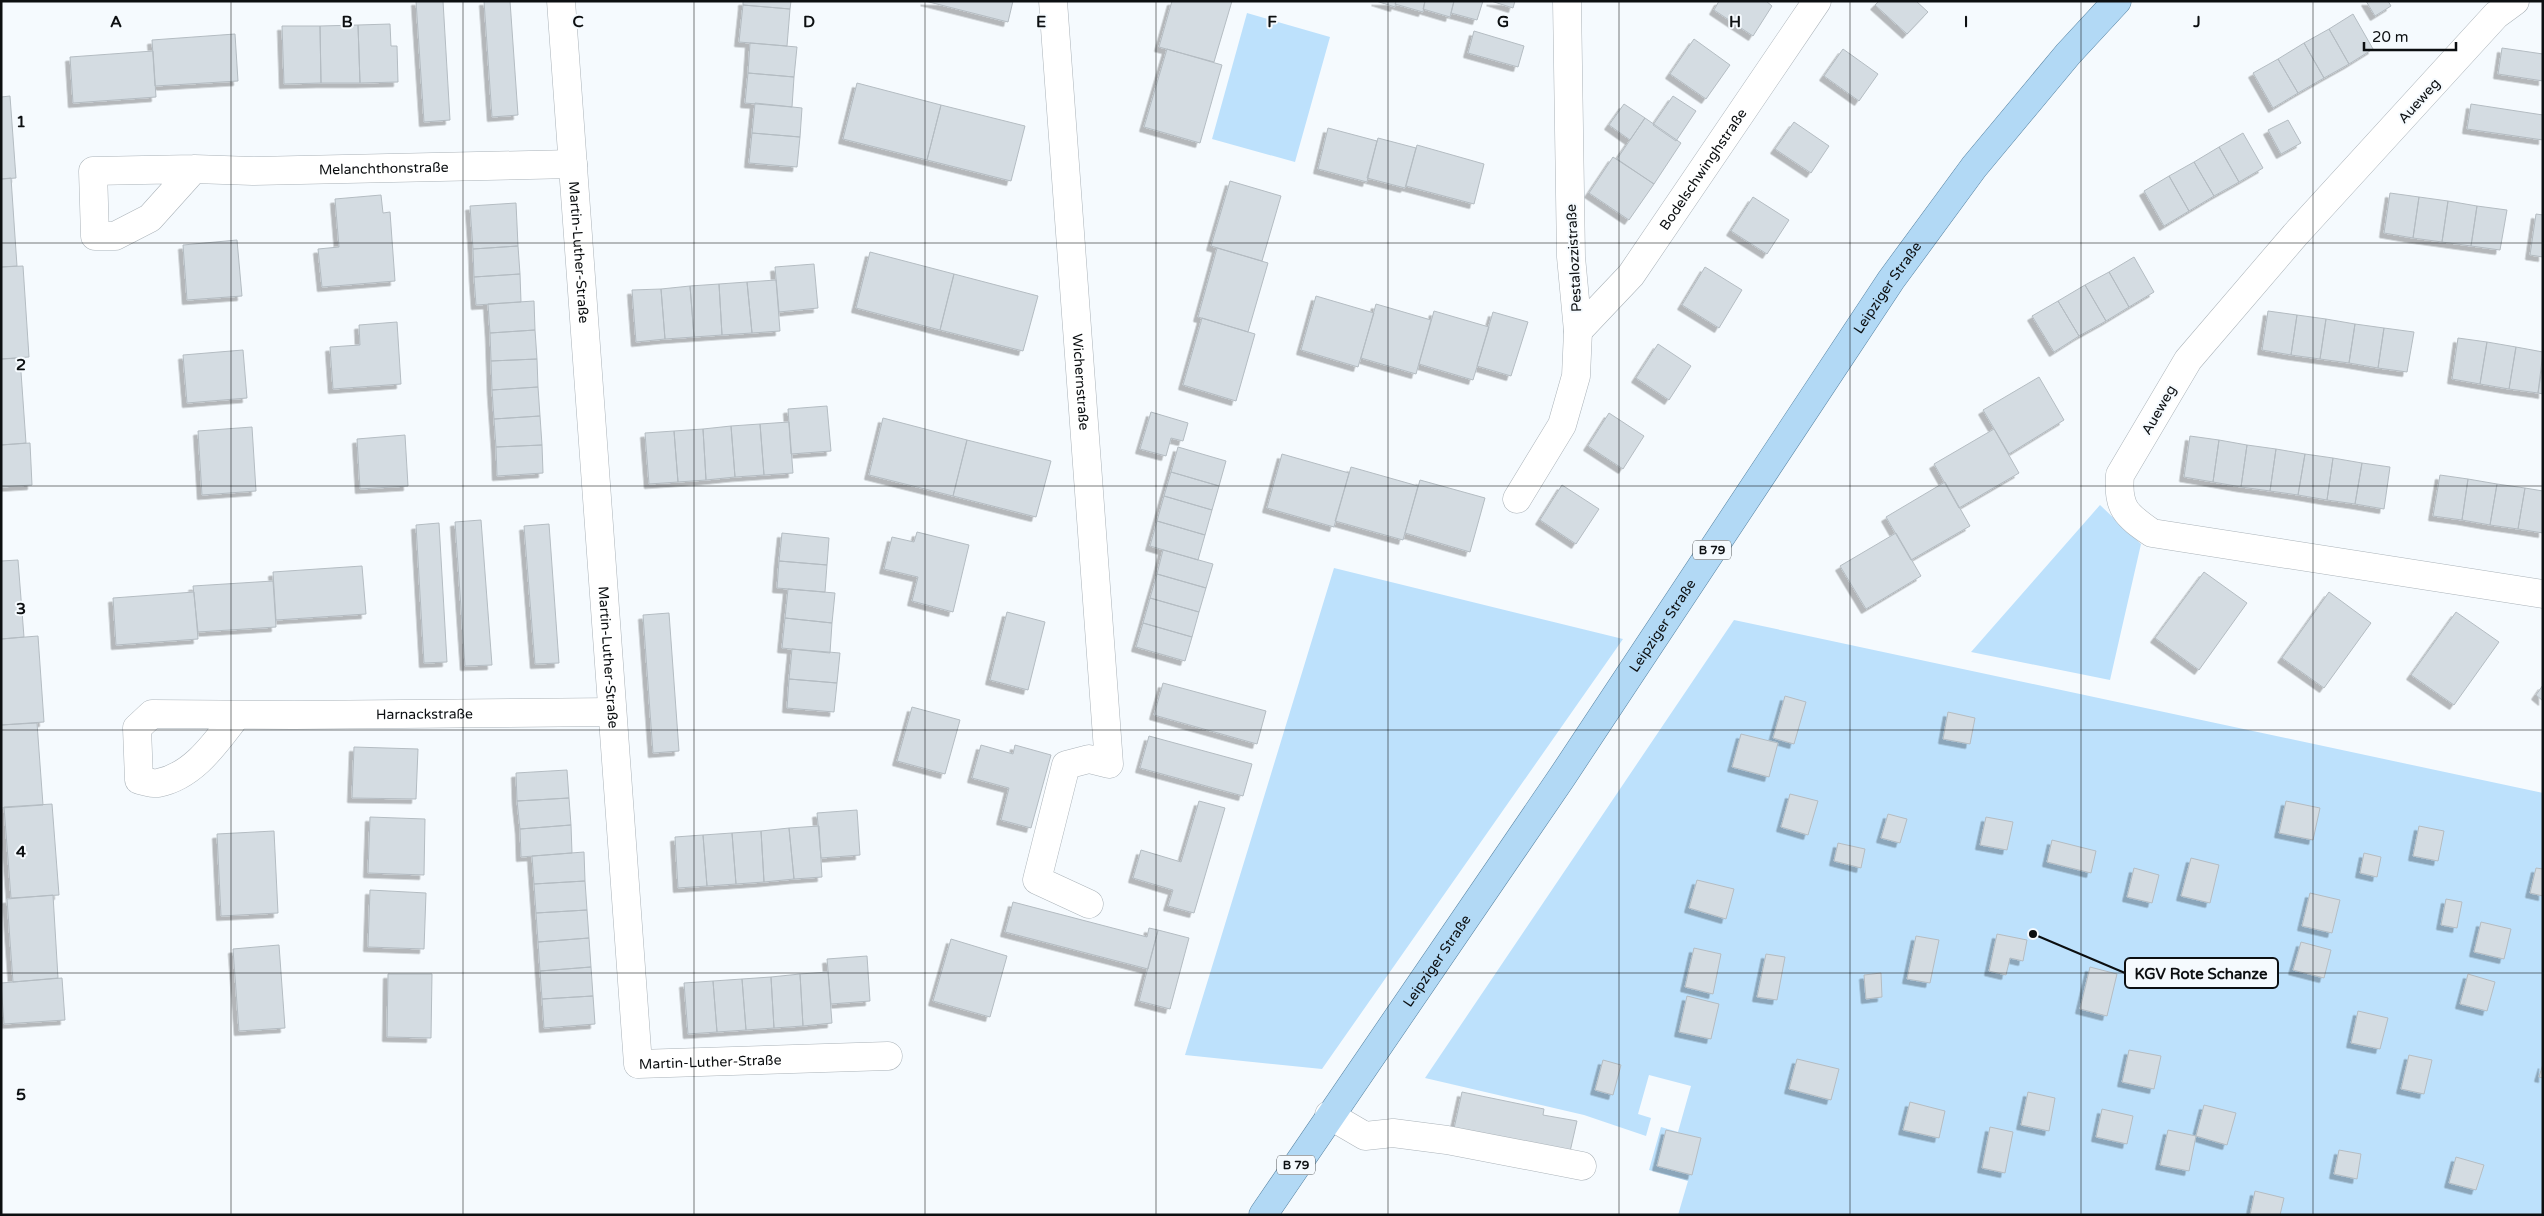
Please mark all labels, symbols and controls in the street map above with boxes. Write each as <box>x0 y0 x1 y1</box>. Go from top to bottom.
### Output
text: A <box>110 12 122 32</box>
text: B <box>341 12 353 32</box>
text: C <box>572 12 584 32</box>
text: D <box>803 12 815 32</box>
text: E <box>1036 12 1046 32</box>
text: F <box>1267 12 1277 32</box>
text: G <box>1497 12 1509 32</box>
text: H <box>1729 12 1741 32</box>
text: I <box>1964 12 1968 32</box>
text: J <box>2192 12 2201 32</box>
scale bar <box>2364 20 2456 52</box>
text: 20 m <box>2372 28 2409 46</box>
street label: Aueweg <box>2394 75 2444 127</box>
street label: Bodelschwinghstraße <box>1656 105 1750 233</box>
text: 1 <box>16 112 26 132</box>
street label: Melanchthonstraße <box>319 158 449 178</box>
street label: Martin-Luther-Straße <box>566 181 593 324</box>
street label: Pestalozzistraße <box>1563 203 1585 312</box>
street label: Leipziger Straße <box>1849 238 1925 337</box>
street label: Wichernstraße <box>1069 333 1093 431</box>
text: 2 <box>16 355 26 375</box>
street label: Aueweg <box>2138 382 2180 438</box>
road number: B 79 <box>1693 540 1731 560</box>
street label: Leipziger Straße <box>1625 576 1699 675</box>
street label: Martin-Luther-Straße <box>595 586 622 729</box>
text: 3 <box>16 599 26 619</box>
street label: Harnackstraße <box>376 705 473 723</box>
text: 4 <box>16 842 26 862</box>
street label: Leipziger Straße <box>1399 911 1474 1010</box>
callout: KGV Rote Schanze <box>2125 958 2278 988</box>
text: KGV Rote Schanze <box>2135 965 2268 983</box>
street label: Martin-Luther-Straße <box>639 1051 782 1072</box>
text: 5 <box>16 1085 26 1105</box>
road number: B 79 <box>1277 1156 1315 1174</box>

